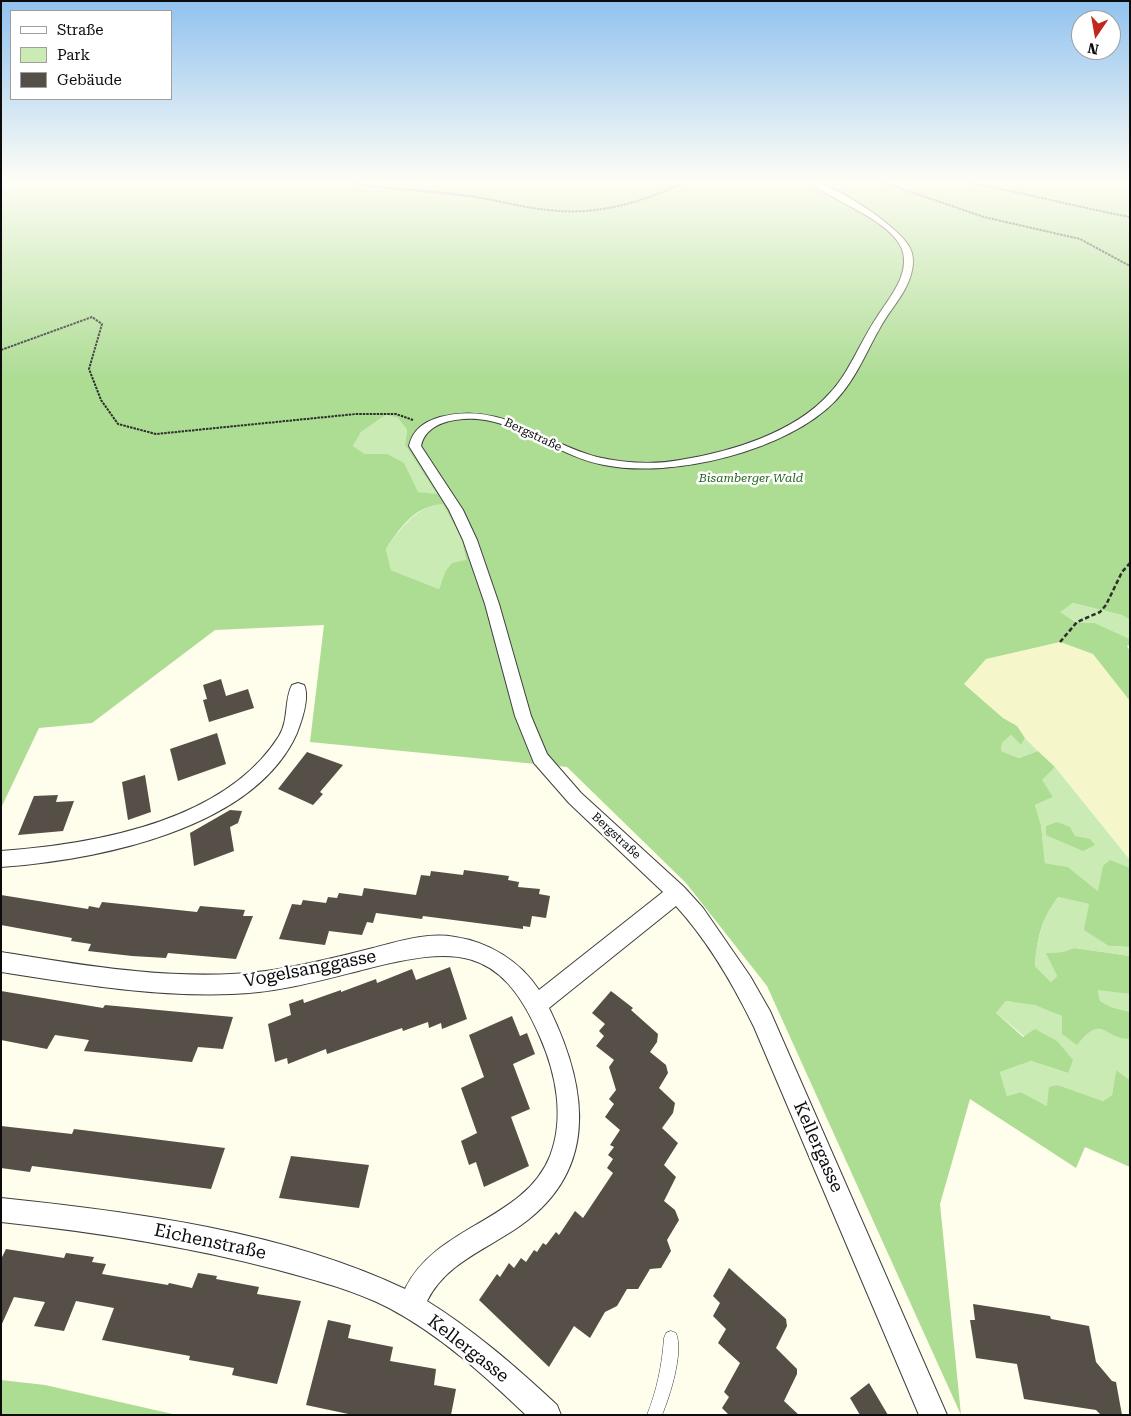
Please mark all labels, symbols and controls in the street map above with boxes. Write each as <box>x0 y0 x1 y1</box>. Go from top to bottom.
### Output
legend <box>10 10 172 100</box>
north arrow <box>1071 10 1121 60</box>
text: Straße <box>57 21 104 39</box>
text: N <box>1086 40 1100 58</box>
text: Park <box>57 46 90 64</box>
text: Gebäude <box>57 71 122 89</box>
street label: Bergstraße <box>502 415 564 455</box>
park label: Bisamberger Wald <box>699 471 803 485</box>
street label: Bergstraße <box>589 810 643 862</box>
street label: Vogelsanggasse <box>242 946 378 992</box>
street label: Kellergasse <box>788 1098 848 1196</box>
street label: Eichenstraße <box>152 1220 268 1264</box>
street label: Kellergasse <box>423 1311 513 1387</box>

